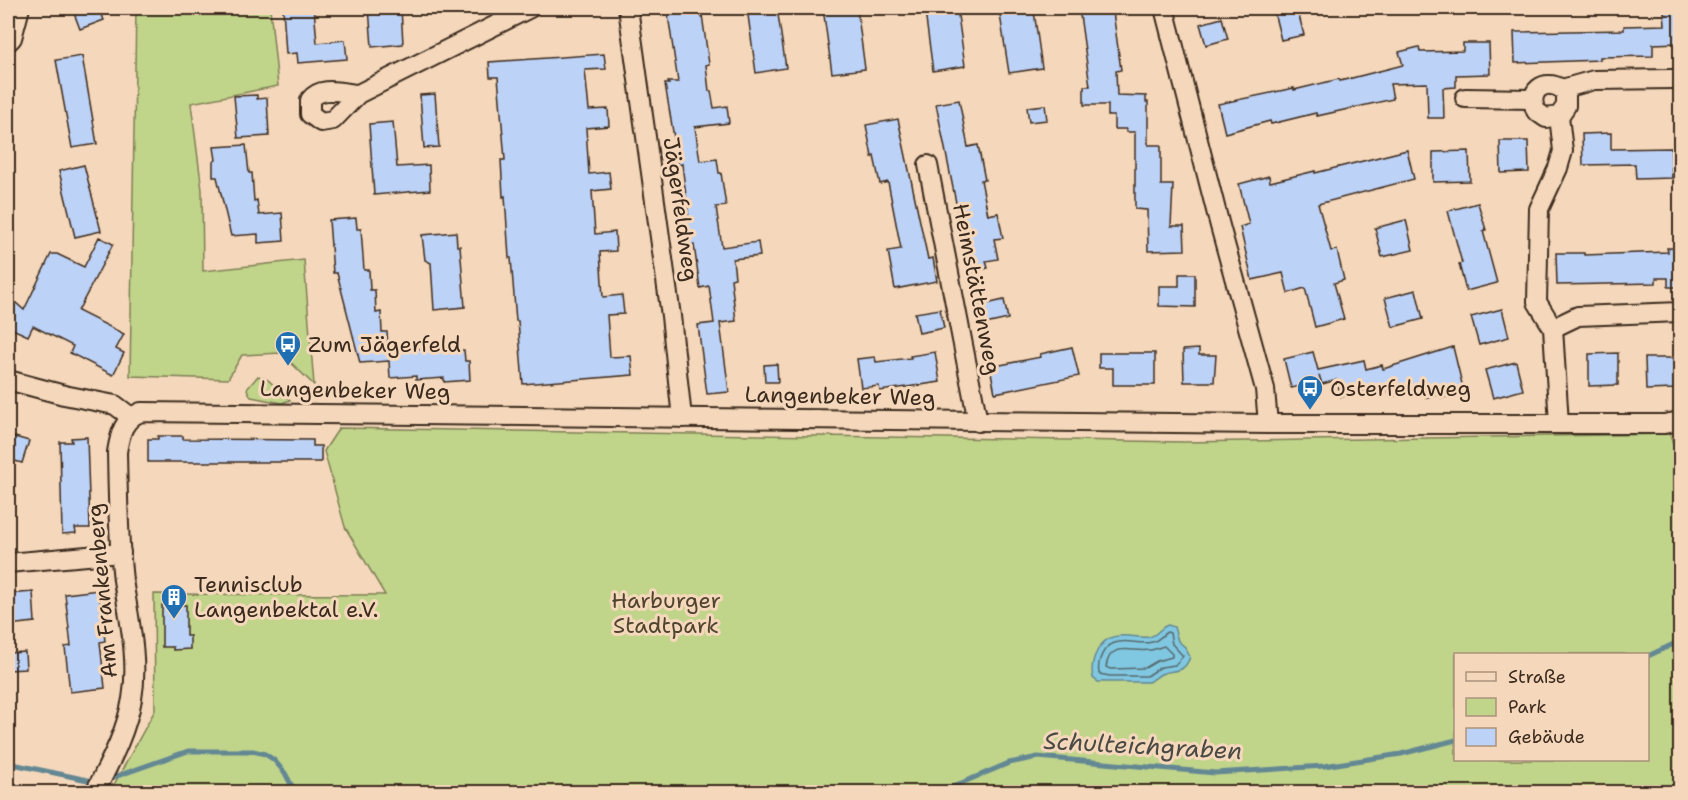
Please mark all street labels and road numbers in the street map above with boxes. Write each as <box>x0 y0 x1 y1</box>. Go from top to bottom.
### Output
street label: Jägerfeldweg <box>656 135 706 283</box>
street label: Heimstättenweg <box>946 201 1008 377</box>
street label: Langenbeker Weg <box>259 374 451 406</box>
street label: Langenbeker Weg <box>744 380 936 412</box>
street label: Am Frankenberg <box>80 503 124 679</box>

